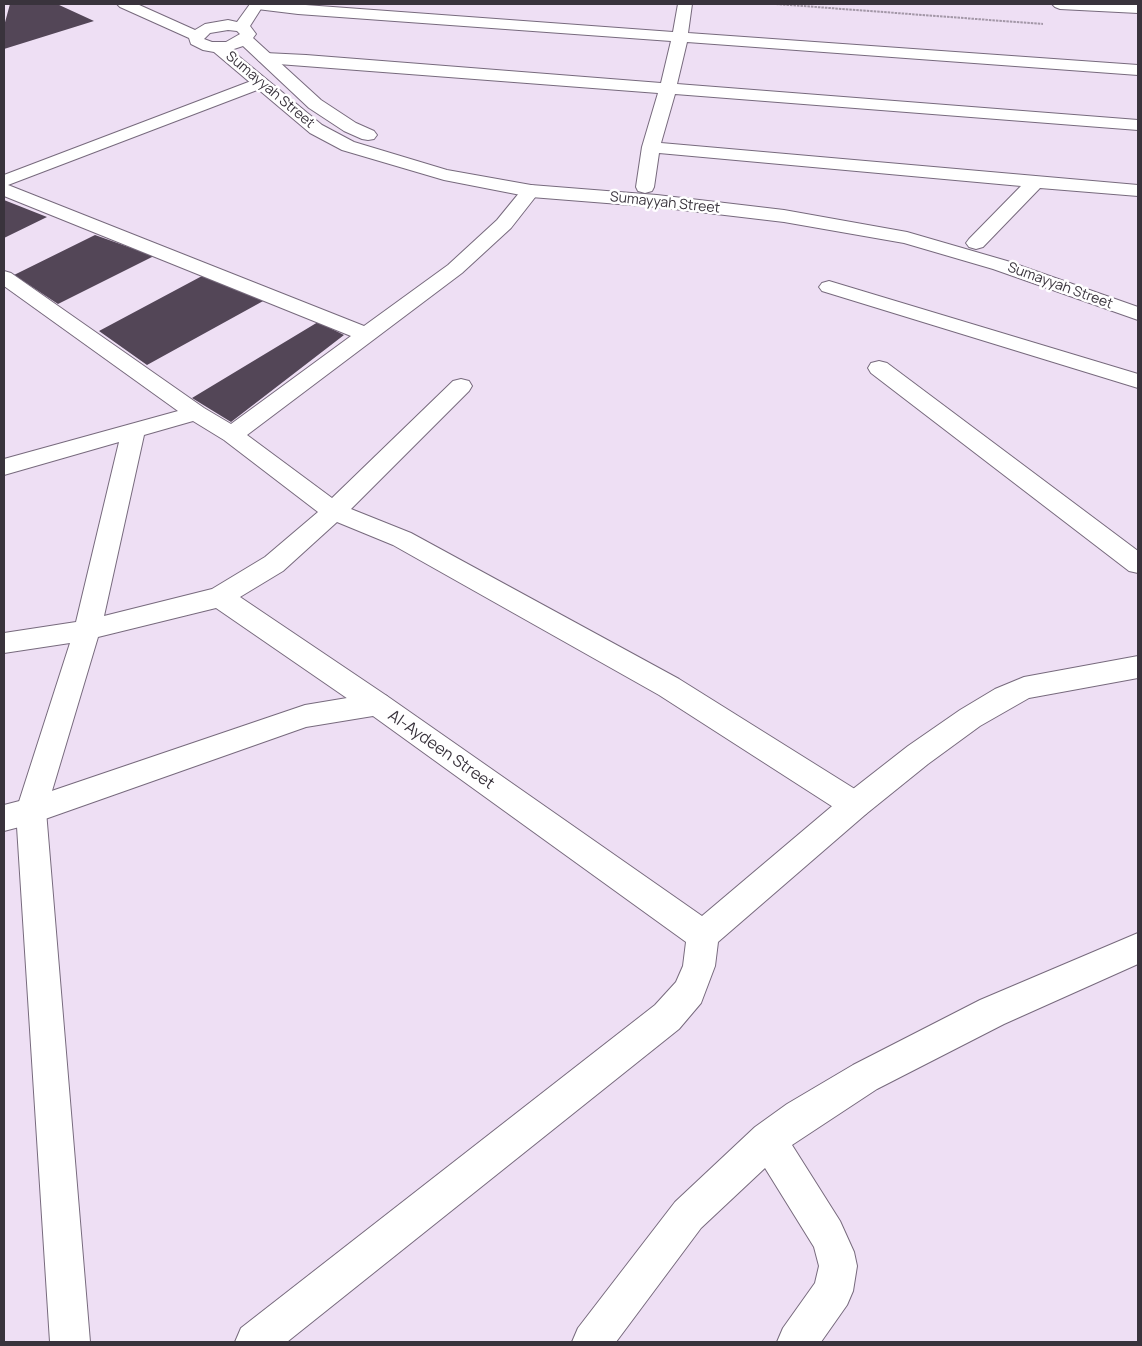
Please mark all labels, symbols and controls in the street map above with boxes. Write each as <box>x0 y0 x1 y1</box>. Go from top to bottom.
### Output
street label: Sumayyah Street <box>222 48 318 132</box>
street label: Sumayyah Street <box>609 189 721 217</box>
street label: Sumayyah Street <box>1005 259 1115 313</box>
street label: Al-Aydeen Street <box>384 706 498 794</box>

